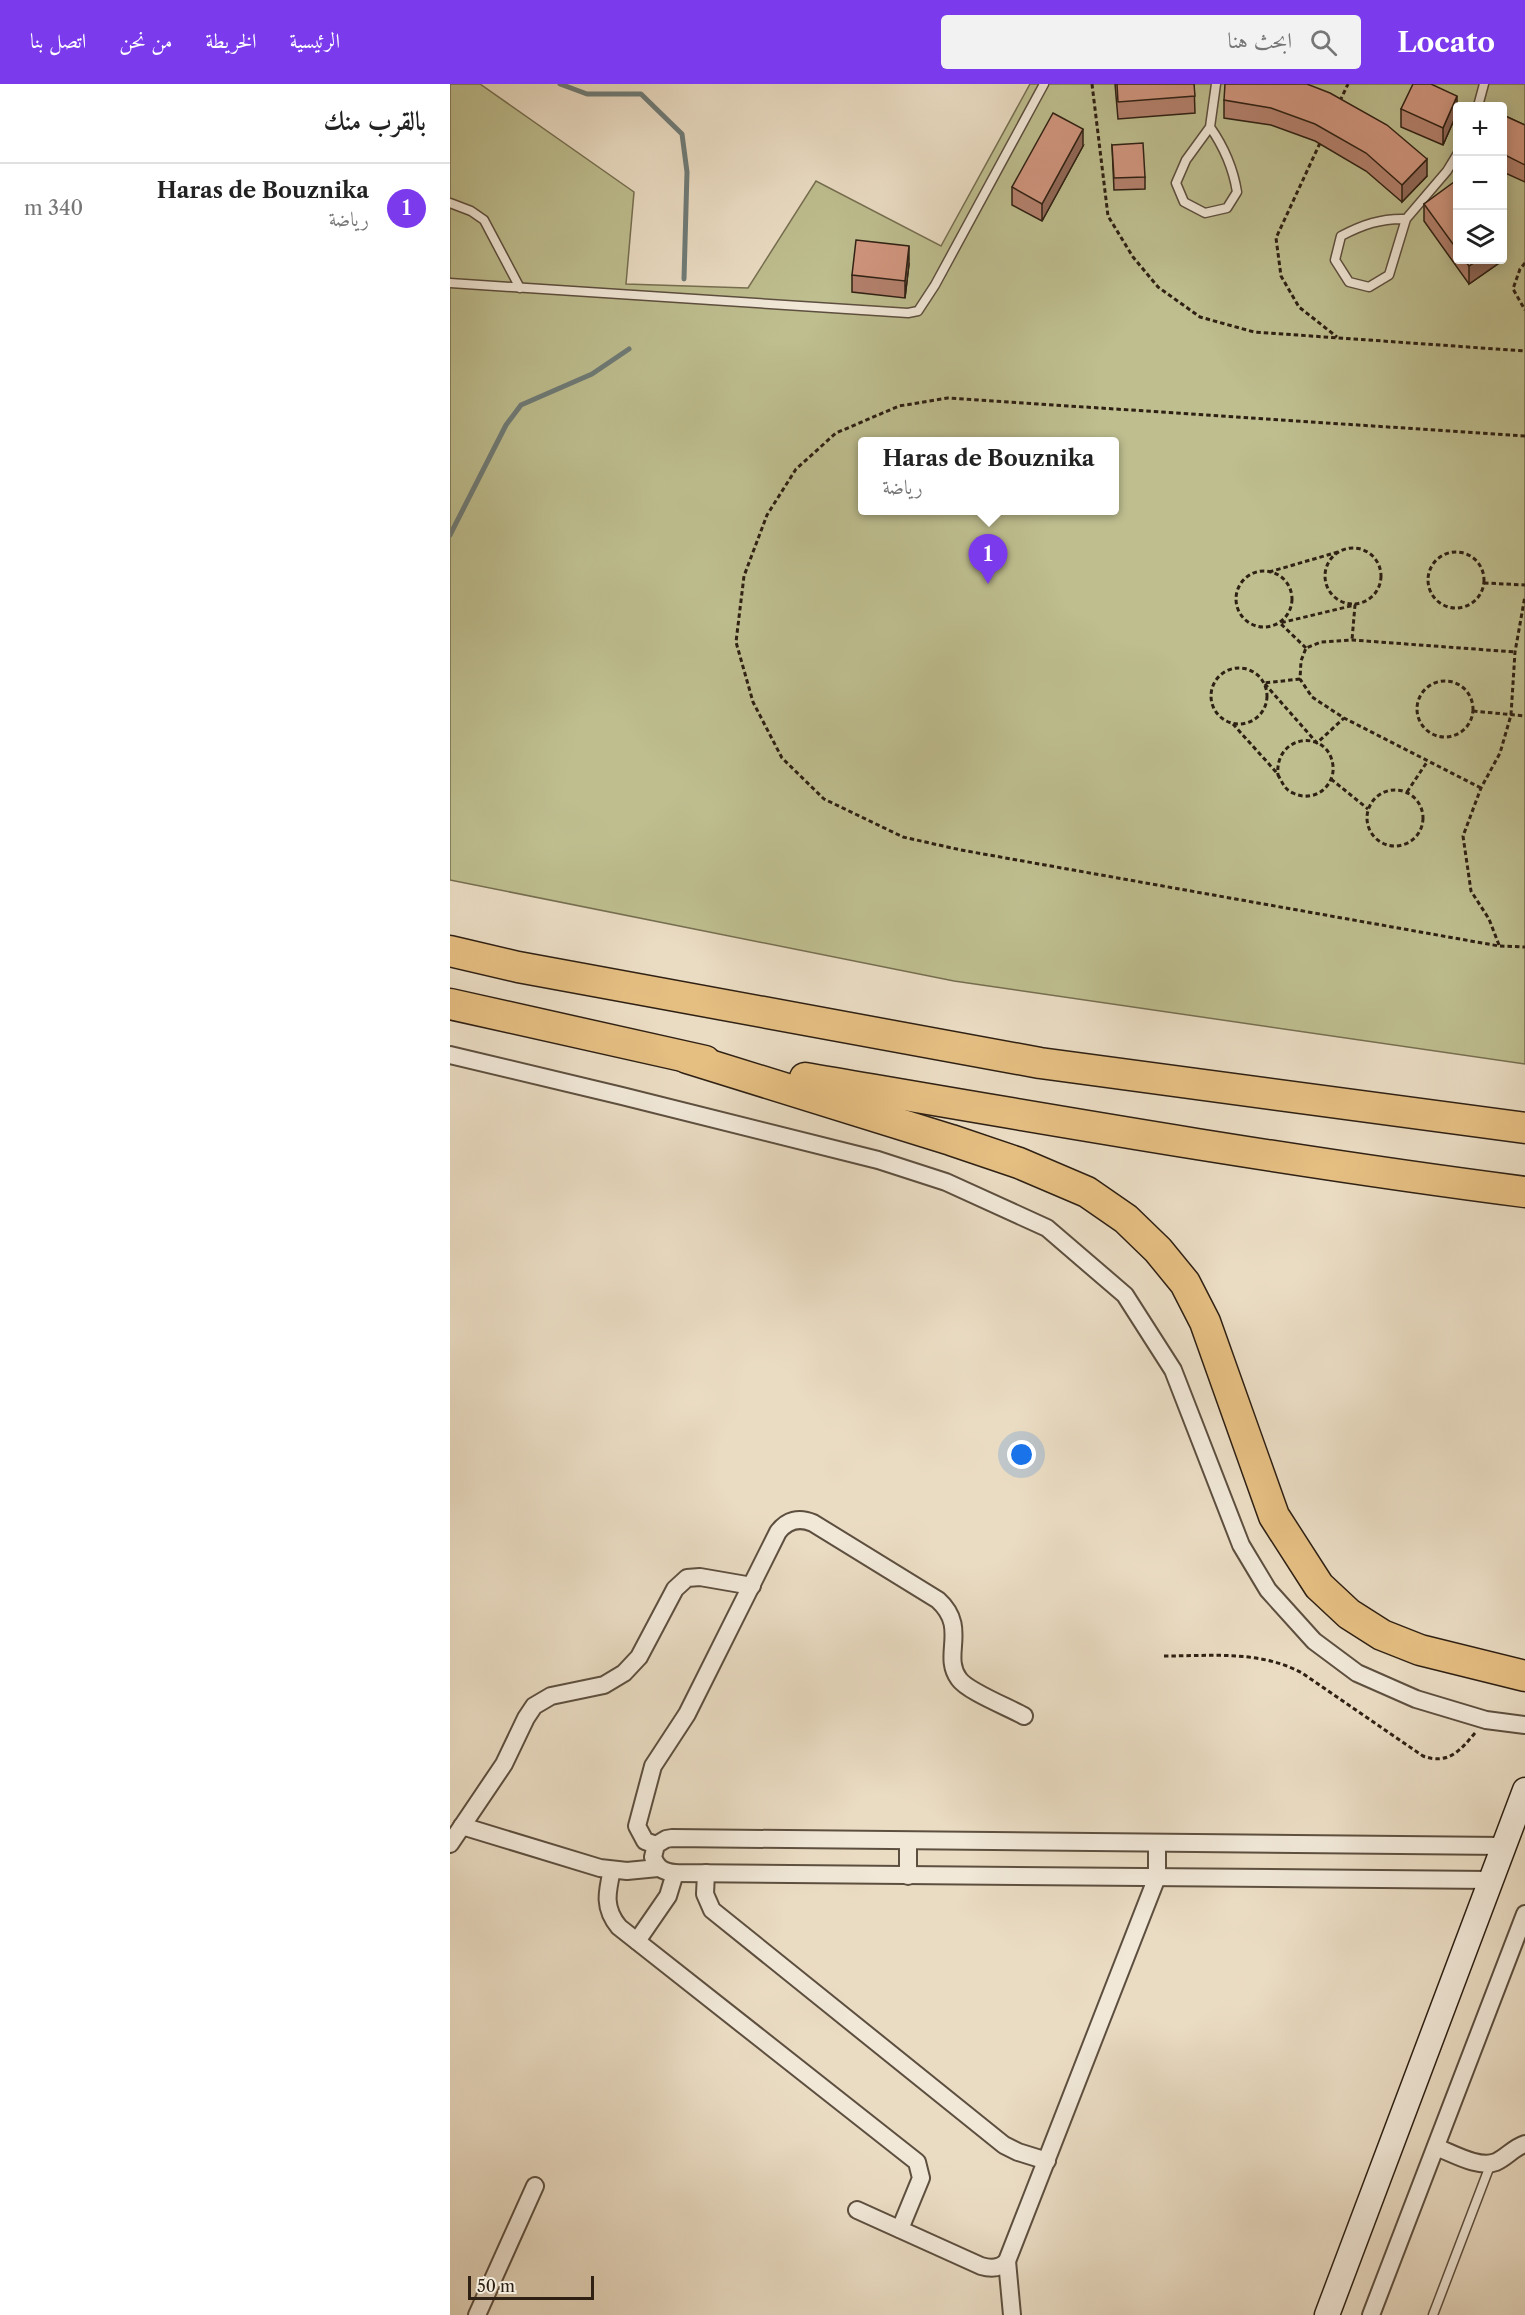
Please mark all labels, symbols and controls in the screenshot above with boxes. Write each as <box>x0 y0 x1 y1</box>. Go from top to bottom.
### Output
search box <box>941 15 1361 69</box>
text: Locato <box>1397 25 1495 59</box>
icon: search <box>1307 26 1340 59</box>
text: ابحث هنا <box>1228 27 1292 54</box>
text: اتصل بنا <box>30 28 86 53</box>
text: من نحن <box>119 28 172 53</box>
text: الخريطة <box>205 28 257 53</box>
text: الرئيسية <box>290 28 340 53</box>
map controls <box>1453 102 1507 264</box>
button: + <box>1453 102 1507 156</box>
text: بالقرب منك <box>323 105 426 137</box>
button: − <box>1453 156 1507 210</box>
text: Haras de Bouznika <box>157 177 369 204</box>
text: 340 m <box>24 196 83 220</box>
text: 1 <box>402 196 411 220</box>
text: رياضة <box>329 207 369 231</box>
button: layers <box>1453 210 1507 264</box>
popup <box>858 437 1119 515</box>
text: Haras de Bouznika <box>882 445 1095 472</box>
text: رياضة <box>882 475 923 499</box>
pin: 1 <box>968 534 1008 584</box>
your location <box>1007 1440 1036 1469</box>
scale bar <box>468 2273 594 2300</box>
text: 50 m <box>477 2276 515 2296</box>

